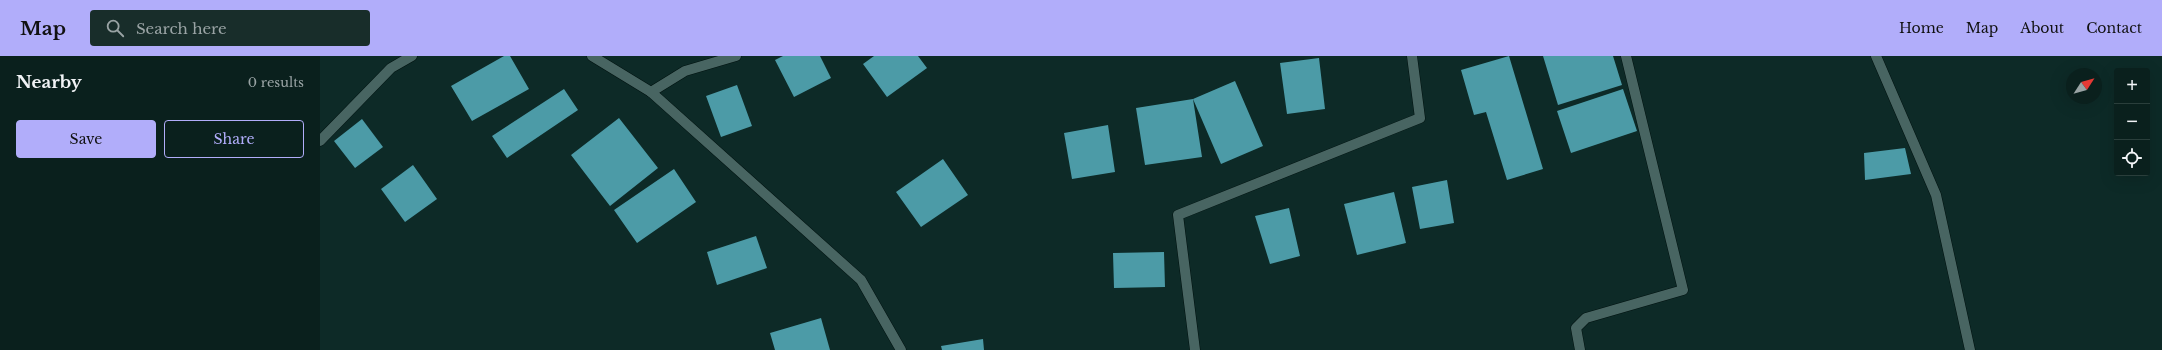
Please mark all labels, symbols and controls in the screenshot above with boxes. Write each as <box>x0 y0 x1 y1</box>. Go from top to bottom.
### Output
search box <box>90 10 370 46</box>
text: Map <box>20 17 66 40</box>
icon: search <box>104 17 126 39</box>
text: Search here <box>136 19 227 38</box>
text: Home <box>1899 19 1944 37</box>
text: Map <box>1966 19 1998 37</box>
text: About <box>2020 19 2064 37</box>
text: Contact <box>2086 19 2142 37</box>
north arrow <box>2066 68 2102 104</box>
map controls <box>2114 68 2150 176</box>
button: + <box>2114 68 2150 104</box>
text: Nearby <box>16 72 82 93</box>
text: 0 results <box>248 74 304 91</box>
button: − <box>2114 104 2150 140</box>
button: Save <box>16 120 156 158</box>
button: Share <box>164 120 304 158</box>
button: locate <box>2114 140 2150 176</box>

